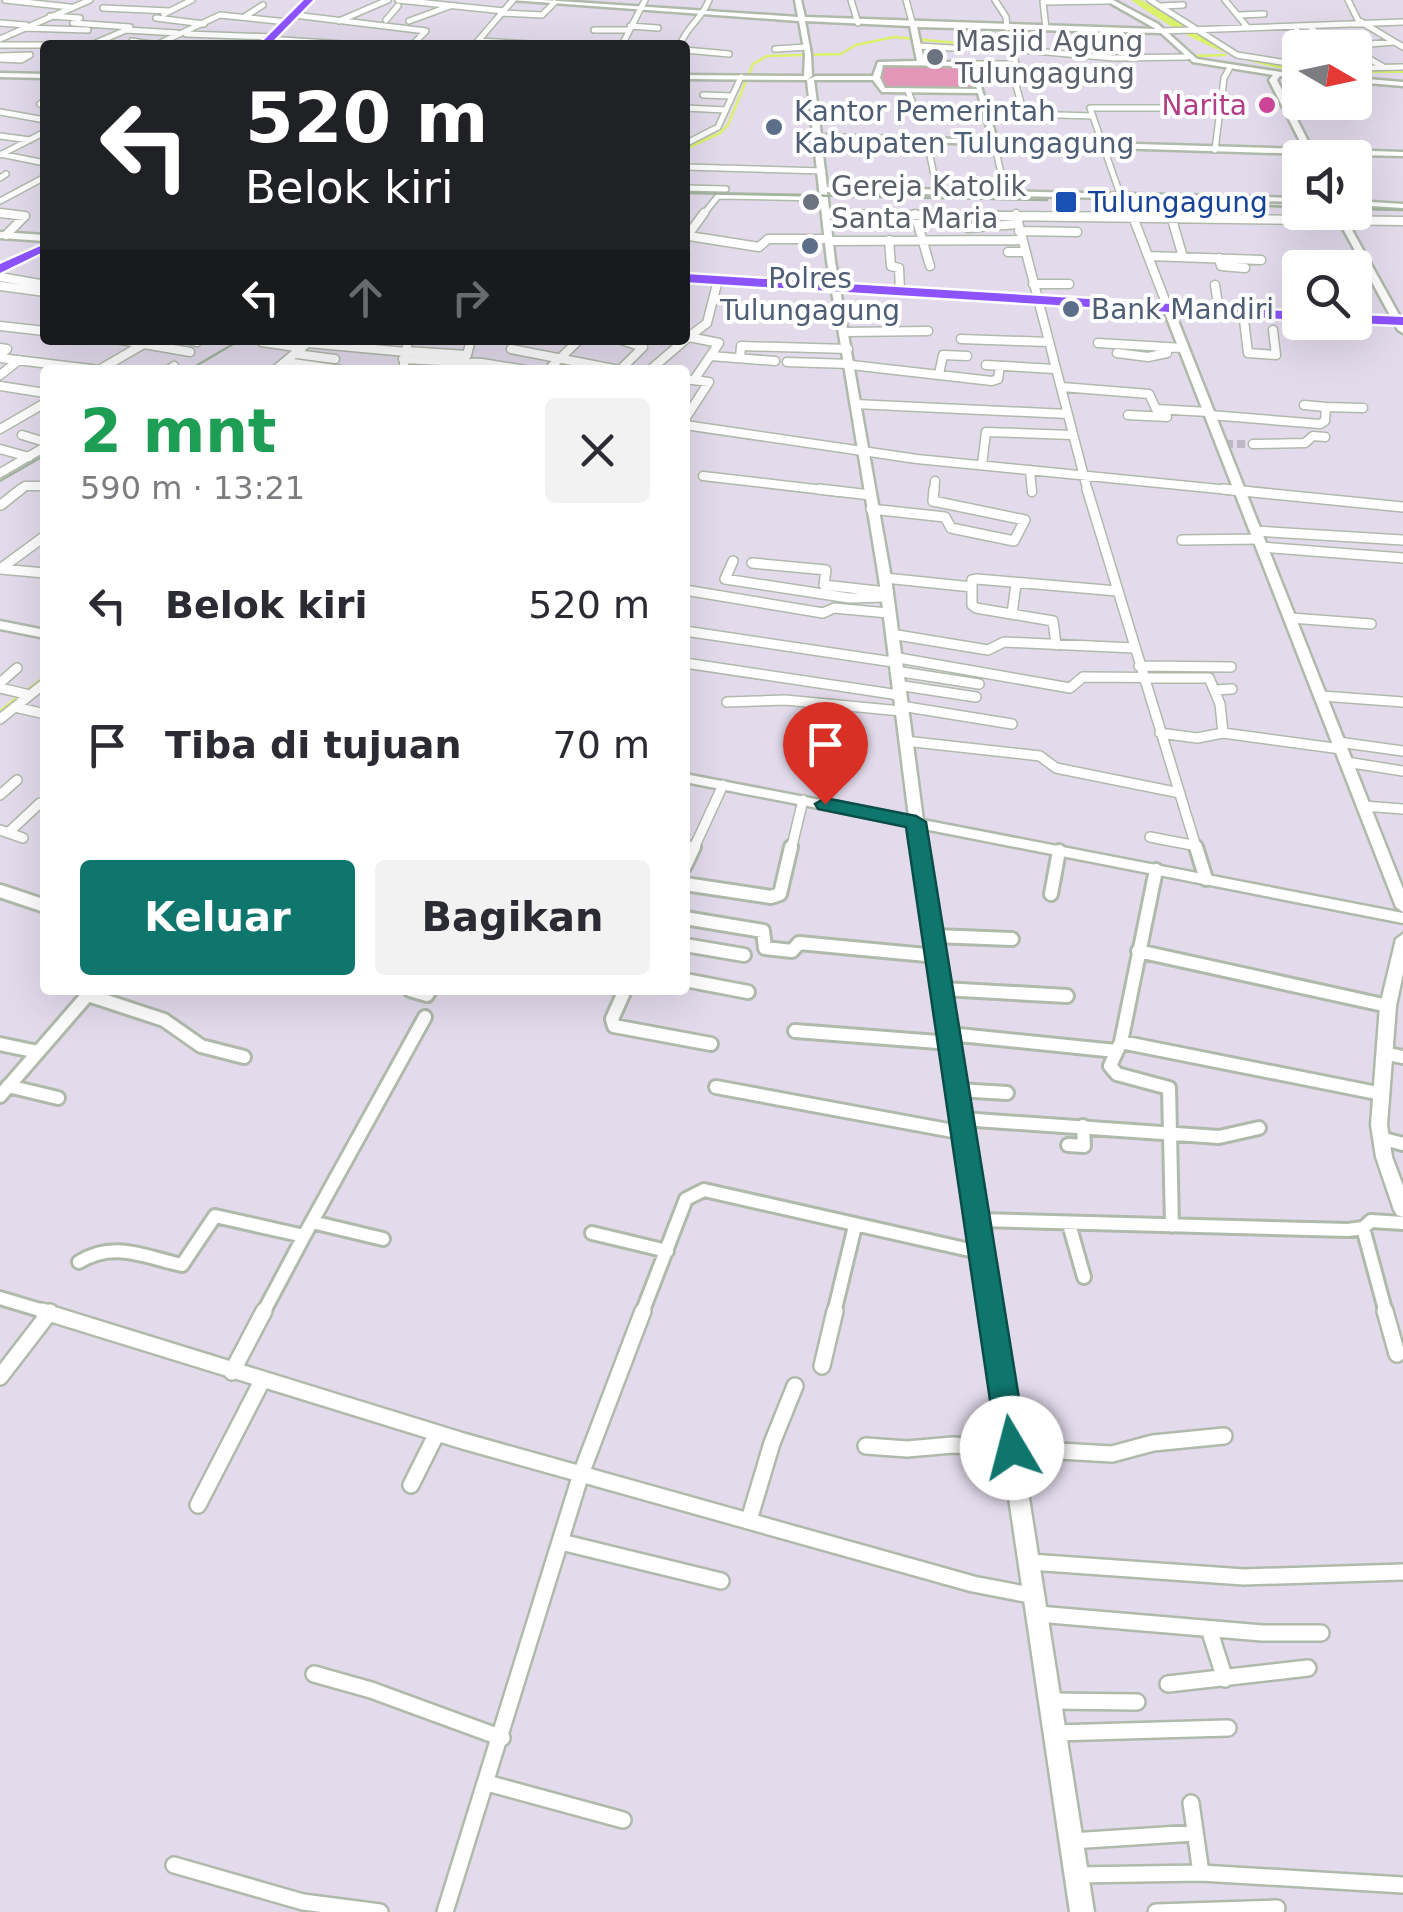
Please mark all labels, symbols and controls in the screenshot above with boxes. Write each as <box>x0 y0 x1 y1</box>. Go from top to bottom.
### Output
place label: Masjid Agung Tulungagung <box>954 25 1143 90</box>
north arrow <box>1282 30 1372 120</box>
map controls <box>1282 30 1372 340</box>
marker: Masjid Agung Tulungagung <box>924 46 946 68</box>
text: 520 m <box>245 77 488 159</box>
icon: left <box>80 80 210 210</box>
place label: Narita <box>1161 89 1247 122</box>
marker: Narita <box>1256 94 1278 116</box>
place label: Kantor Pemerintah Kabupaten Tulungagung <box>794 95 1134 160</box>
marker: Kantor Pemerintah Kabupaten Tulungagung <box>763 116 785 138</box>
button: sound <box>1282 140 1372 230</box>
text: Belok kiri <box>245 161 454 214</box>
place label: Gereja Katolik Santa Maria <box>831 170 1028 235</box>
place label: Tulungagung <box>1087 186 1268 219</box>
marker: Tulungagung <box>1053 189 1079 215</box>
marker: Gereja Katolik Santa Maria <box>800 191 822 213</box>
marker: Polres Tulungagung <box>799 235 821 257</box>
button: search <box>1282 250 1372 340</box>
place label: Polres Tulungagung <box>719 262 900 327</box>
icon: left <box>233 270 288 325</box>
icon: ahead <box>338 270 393 325</box>
icon: right <box>443 270 498 325</box>
place label: Bank Mandiri <box>1091 293 1274 326</box>
marker: Bank Mandiri <box>1060 298 1082 320</box>
text: 2 mnt <box>80 396 277 466</box>
button: close <box>545 398 650 503</box>
text: 590 m · 13:21 <box>80 469 305 507</box>
icon: left <box>80 578 135 633</box>
text: Belok kiri <box>165 583 367 627</box>
text: 520 m <box>528 583 650 627</box>
pin <box>783 702 868 805</box>
icon: arrive <box>798 717 853 772</box>
icon: arrive <box>80 718 135 773</box>
text: Tiba di tujuan <box>165 723 461 767</box>
text: 70 m <box>553 723 650 767</box>
button: Keluar <box>80 860 355 975</box>
button: Bagikan <box>375 860 650 975</box>
position arrow <box>960 1396 1064 1500</box>

